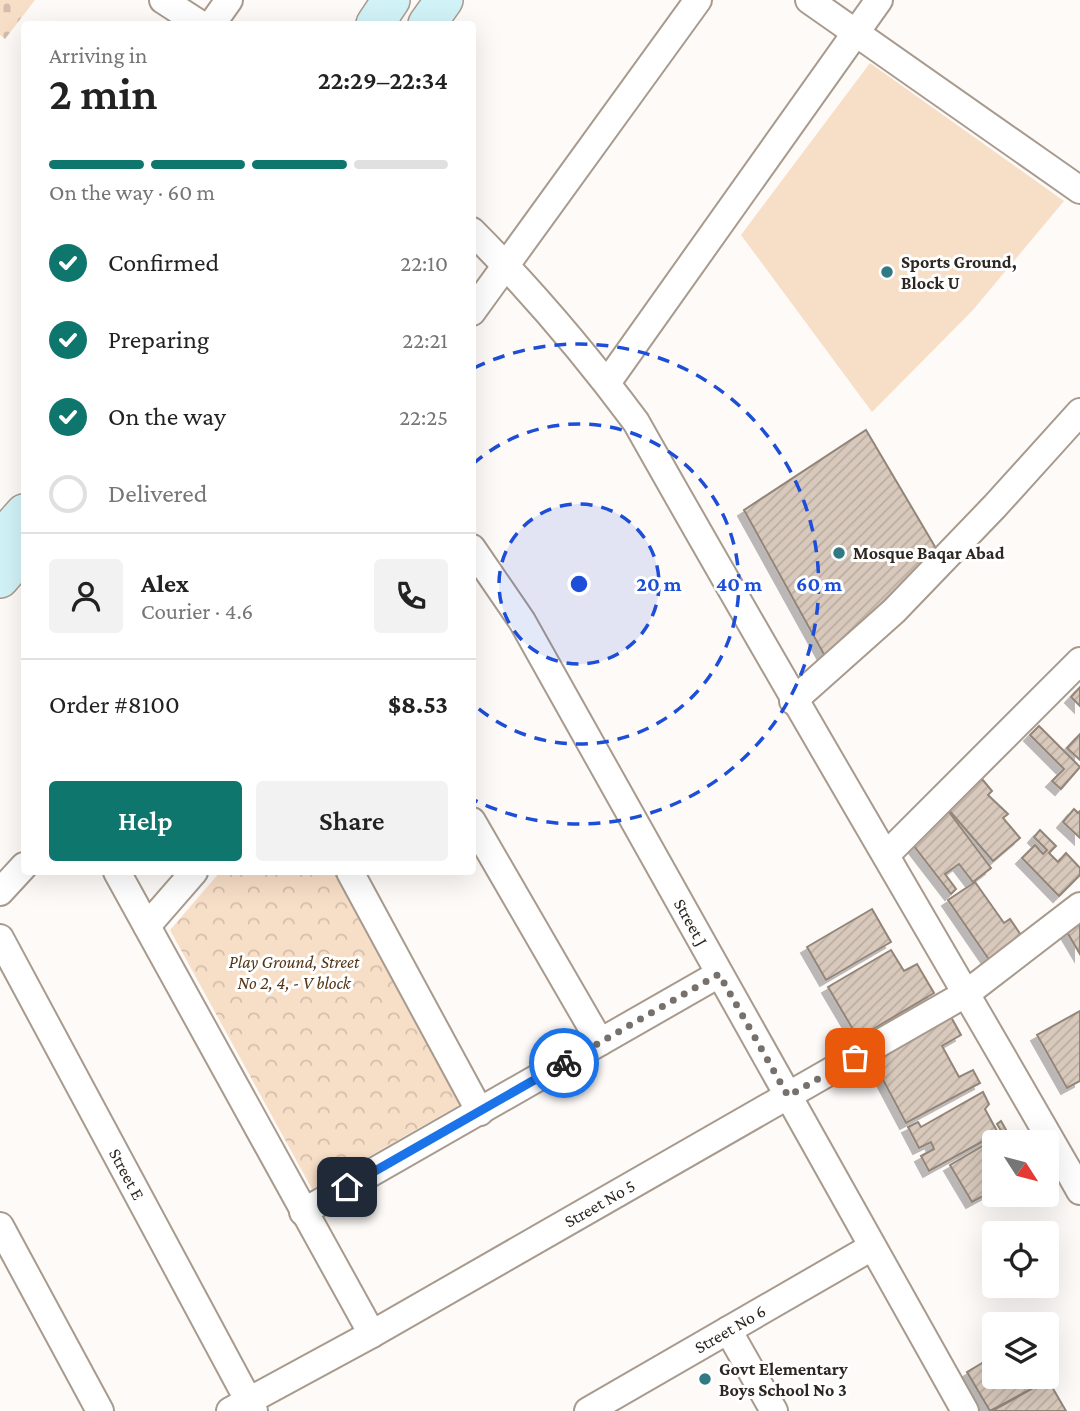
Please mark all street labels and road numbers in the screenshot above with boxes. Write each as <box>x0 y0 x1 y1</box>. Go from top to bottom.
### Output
street label: Street J <box>670 895 712 950</box>
street label: Street E <box>105 1145 149 1203</box>
street label: Street No 5 <box>561 1175 639 1232</box>
street label: Street No 6 <box>691 1301 769 1357</box>

